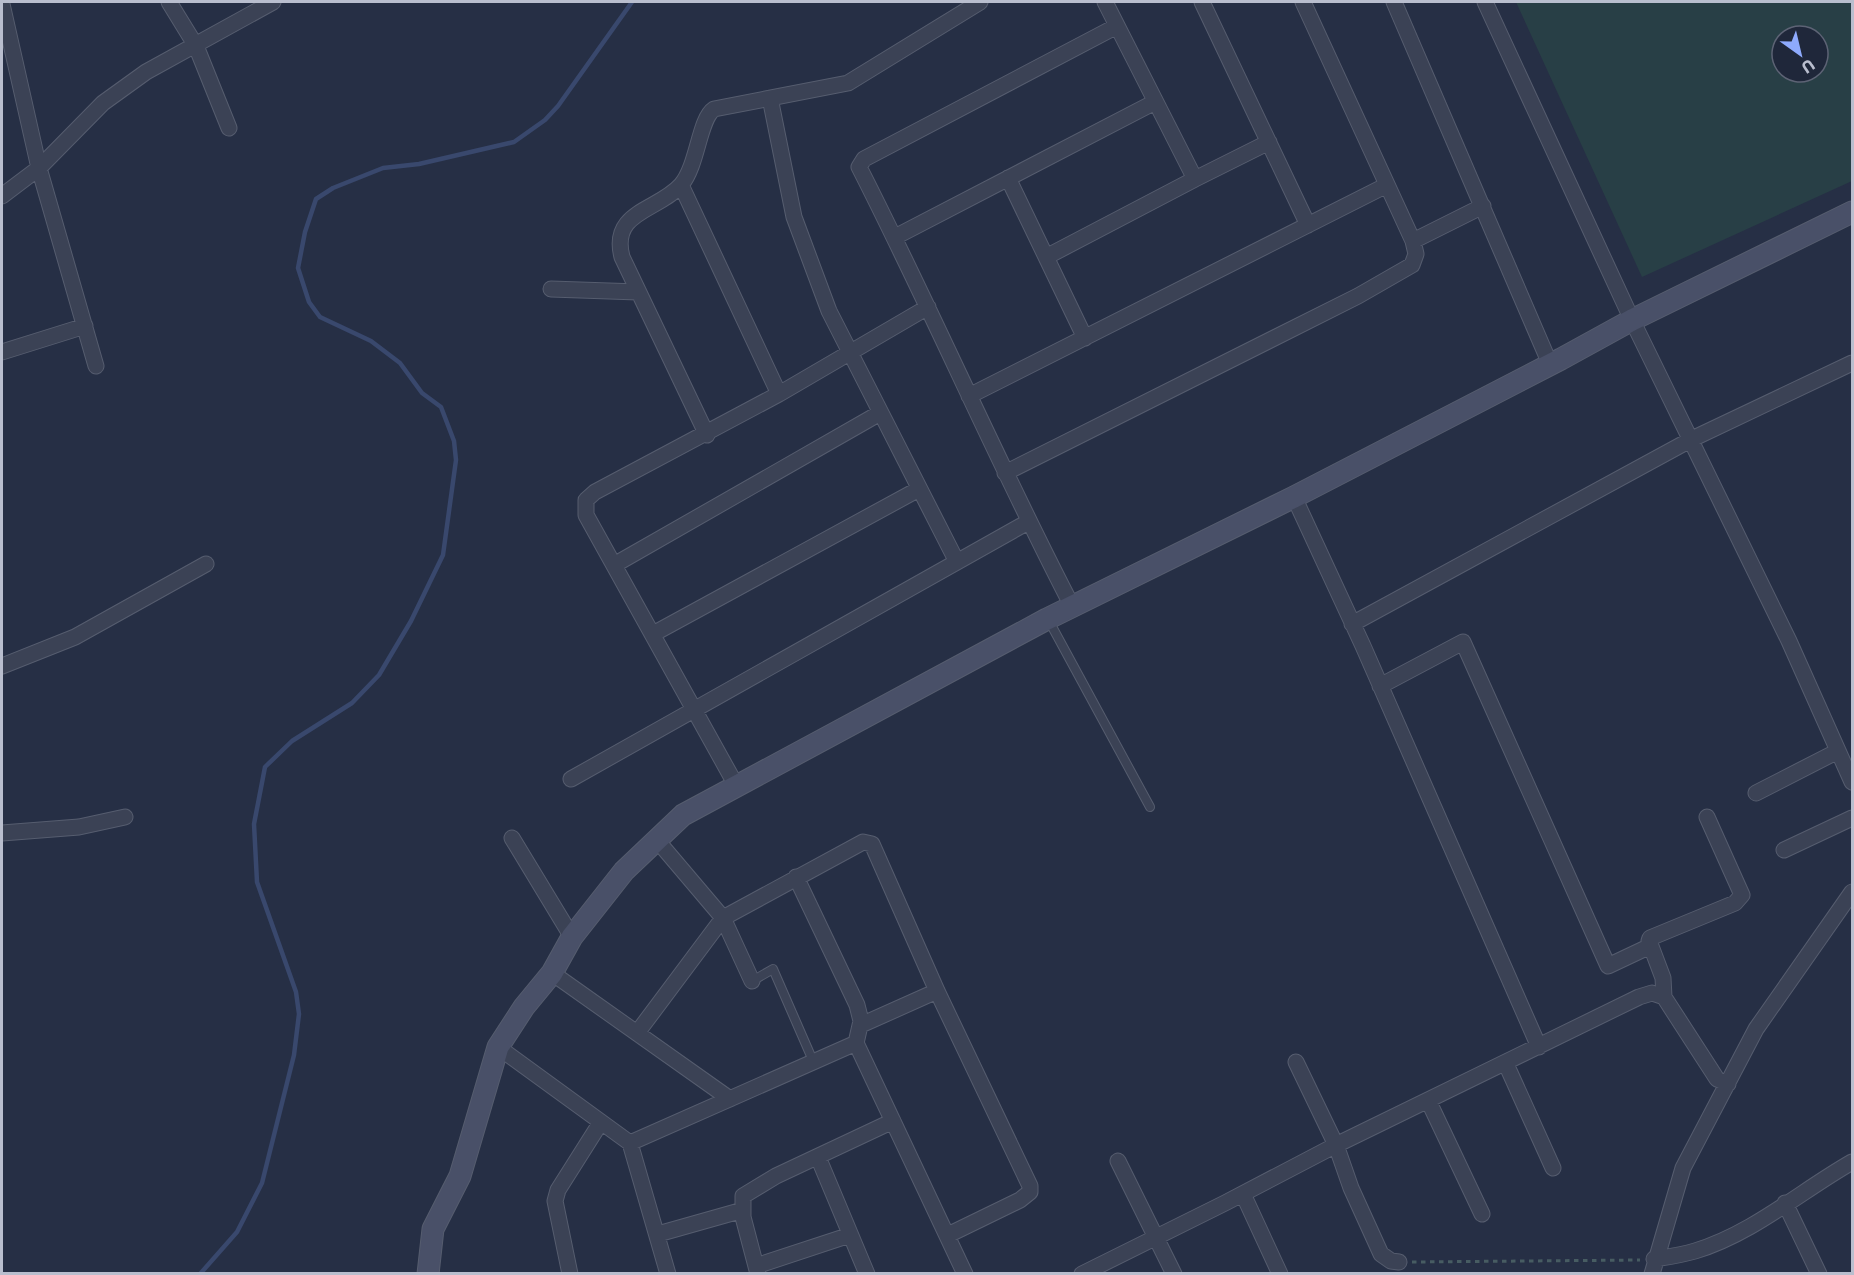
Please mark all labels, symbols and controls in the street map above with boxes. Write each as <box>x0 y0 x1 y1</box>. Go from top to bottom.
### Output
north arrow <box>1770 24 1830 84</box>
text: U <box>1799 56 1819 78</box>

